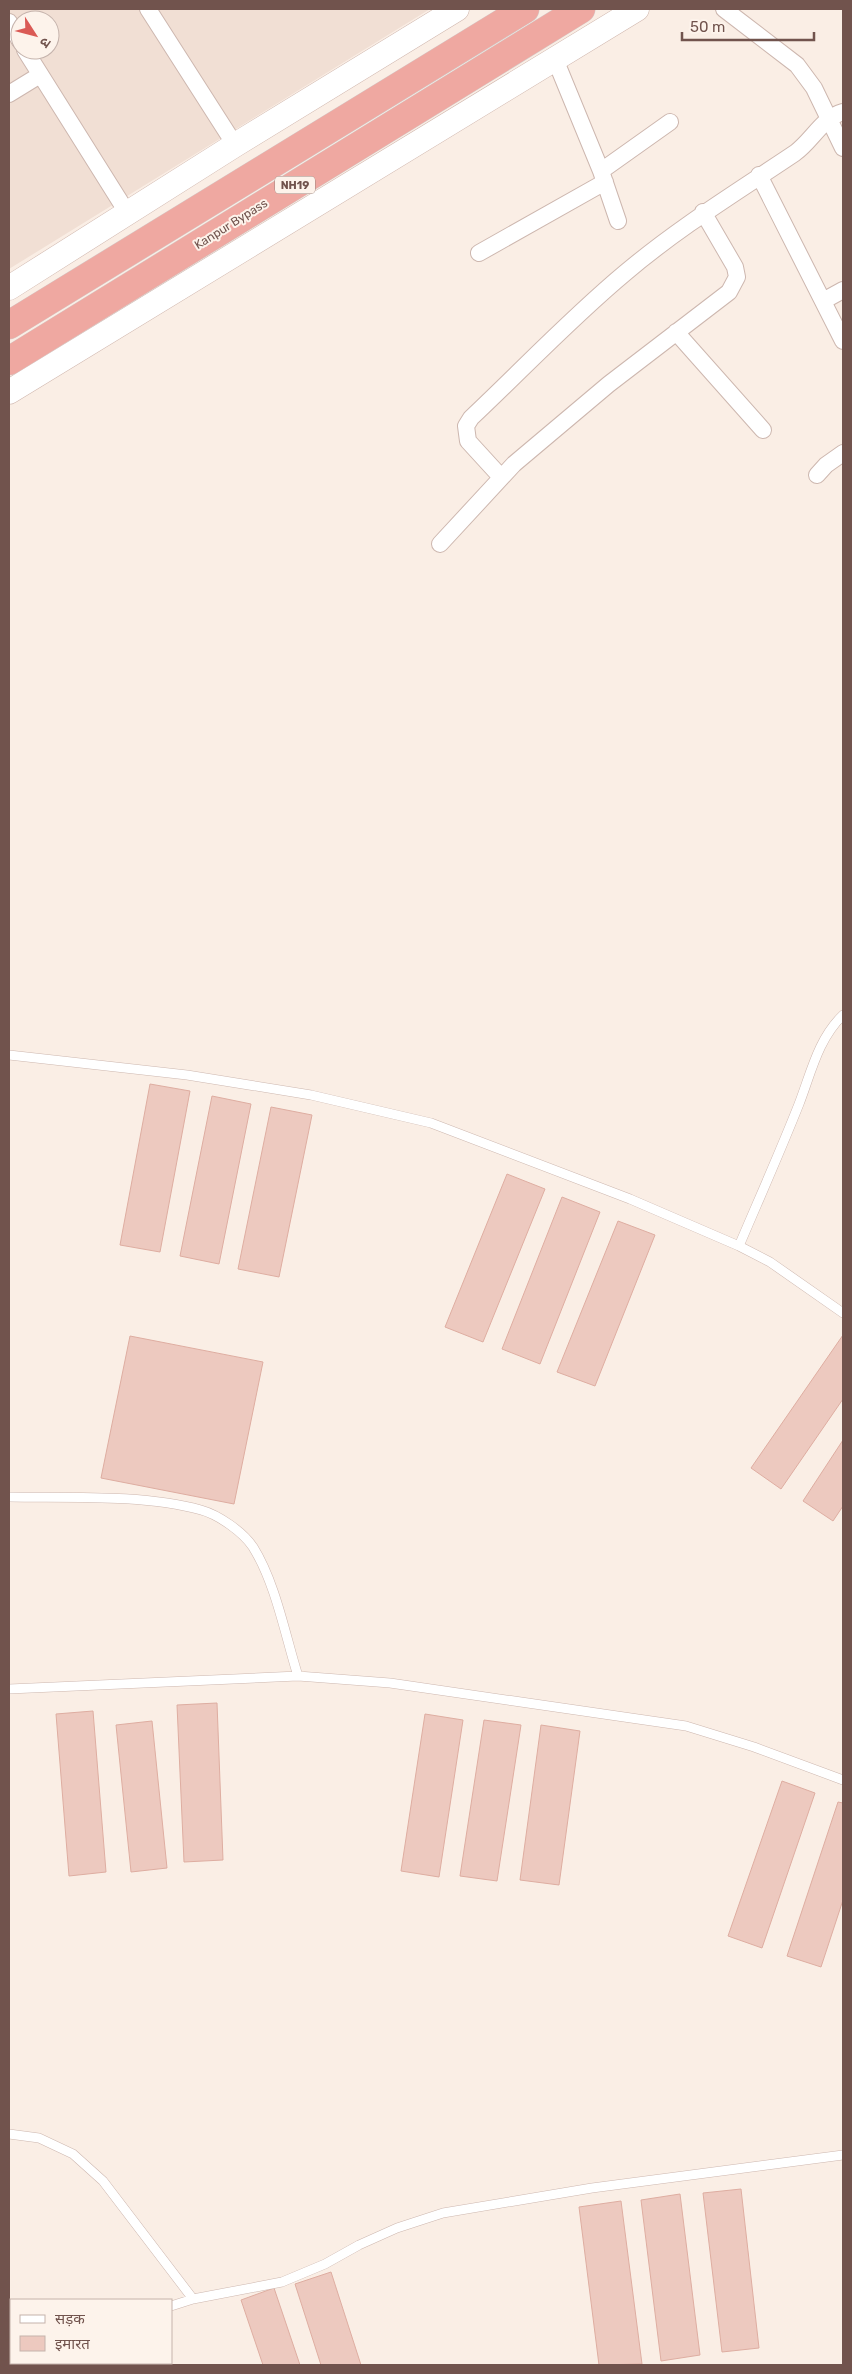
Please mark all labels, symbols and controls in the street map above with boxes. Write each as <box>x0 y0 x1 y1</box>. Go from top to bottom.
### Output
north arrow <box>10 10 60 60</box>
scale bar <box>682 10 814 42</box>
text: 50 m <box>690 18 725 36</box>
text: उ <box>35 34 54 51</box>
road number: NH19 <box>275 176 315 194</box>
street label: Kanpur Bypass <box>192 196 270 252</box>
legend <box>10 2299 172 2364</box>
text: सड़क <box>55 2310 85 2328</box>
text: इमारत <box>55 2335 90 2353</box>

